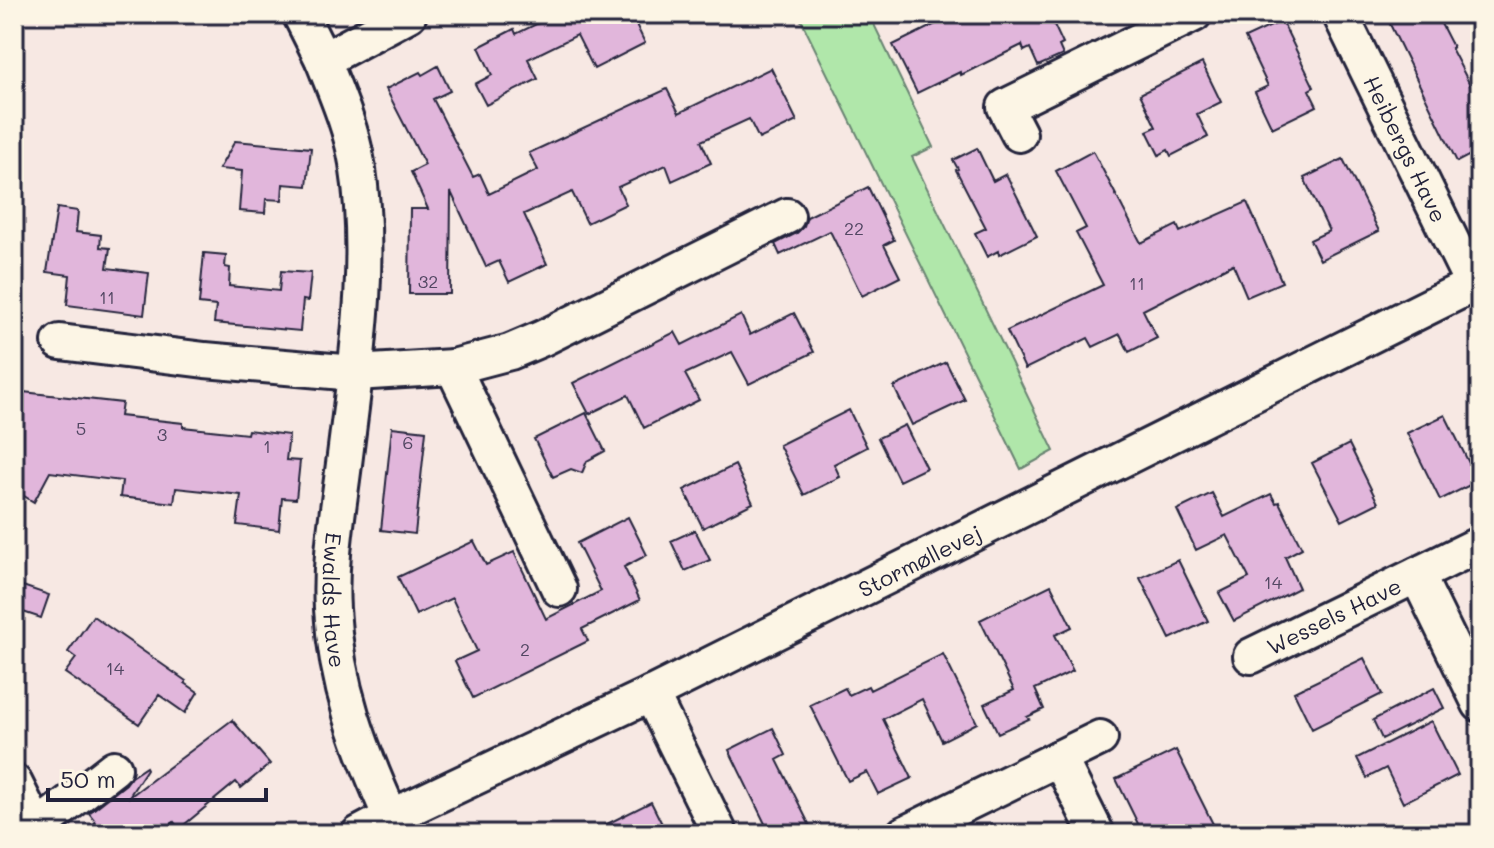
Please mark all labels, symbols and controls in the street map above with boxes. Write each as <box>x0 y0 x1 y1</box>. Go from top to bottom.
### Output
street label: Heibergs Have <box>1358 70 1454 227</box>
house number: 22 <box>844 216 864 240</box>
house number: 32 <box>418 269 438 293</box>
house number: 11 <box>1129 271 1145 295</box>
house number: 11 <box>99 285 115 309</box>
house number: 5 <box>76 416 86 440</box>
house number: 3 <box>157 422 167 446</box>
house number: 6 <box>403 430 413 454</box>
house number: 1 <box>263 434 271 458</box>
street label: Stormøllevej <box>853 517 986 603</box>
street label: Ewalds Have <box>317 531 353 670</box>
street label: Wessels Have <box>1262 570 1406 661</box>
house number: 14 <box>1264 570 1283 594</box>
house number: 2 <box>520 637 530 661</box>
house number: 14 <box>106 656 125 680</box>
scale bar <box>48 752 266 802</box>
text: 50 m <box>60 763 116 794</box>

